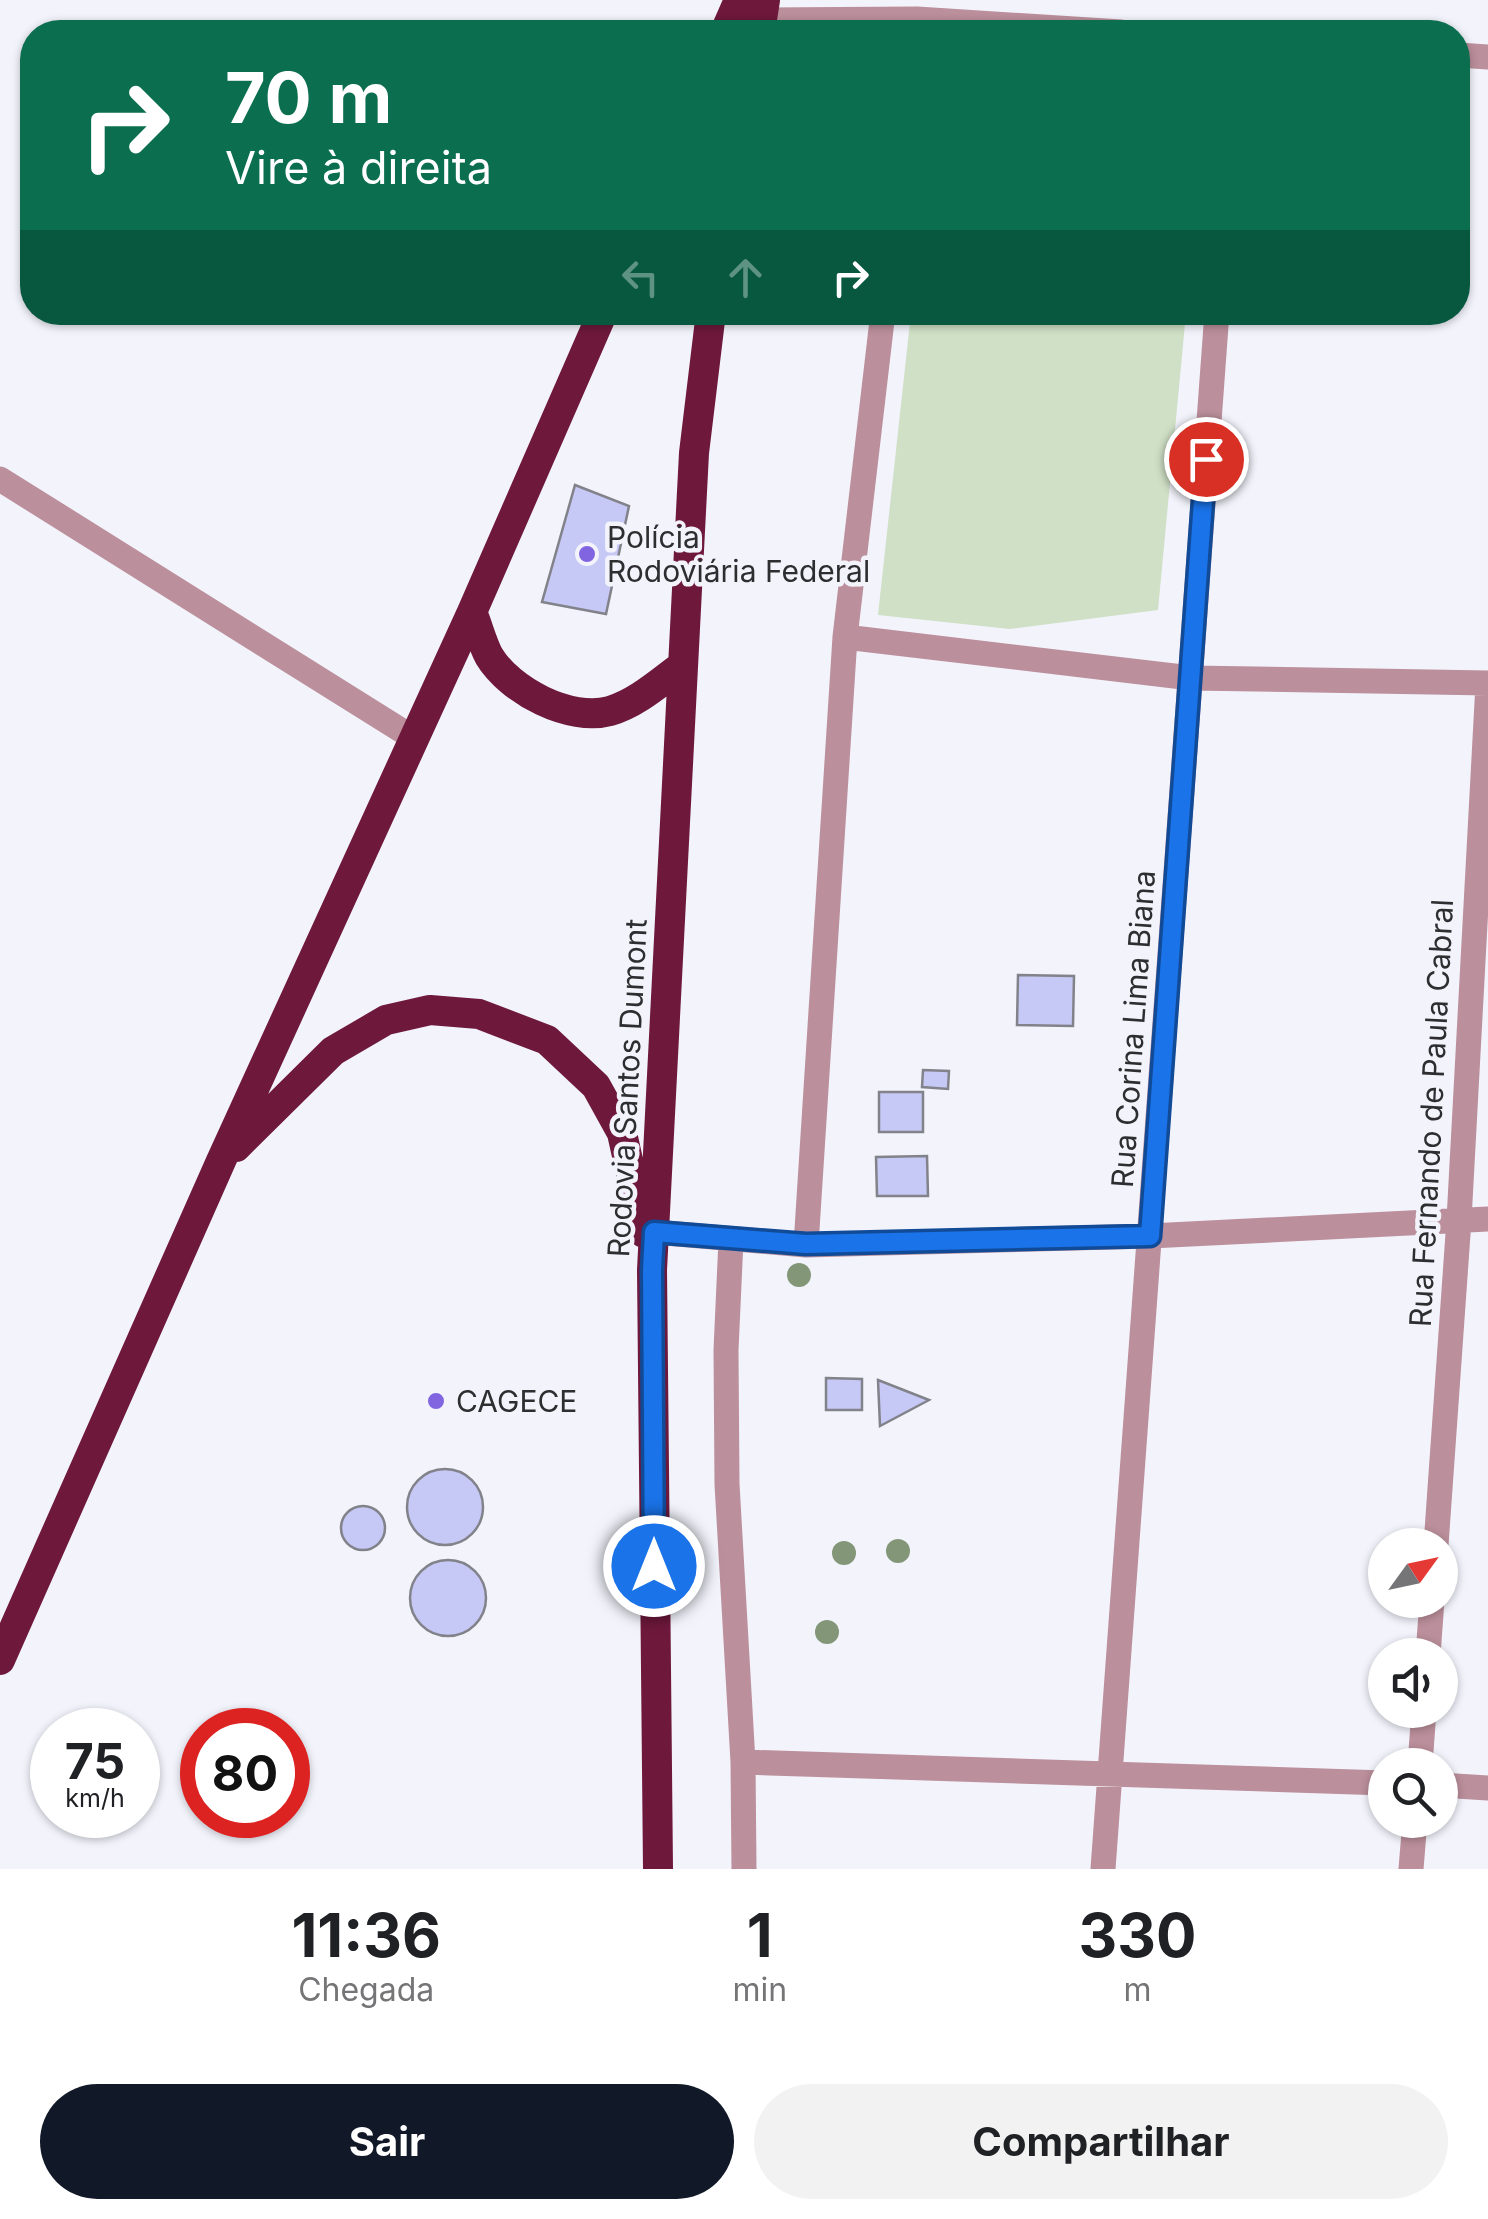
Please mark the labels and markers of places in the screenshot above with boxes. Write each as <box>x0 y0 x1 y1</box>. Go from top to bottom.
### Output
pin <box>1164 417 1249 502</box>
place label: Polícia Rodoviária Federal <box>607 519 870 589</box>
marker: Polícia Rodoviária Federal <box>576 543 598 565</box>
place label: CAGECE <box>456 1383 577 1419</box>
marker: CAGECE <box>425 1390 447 1412</box>

